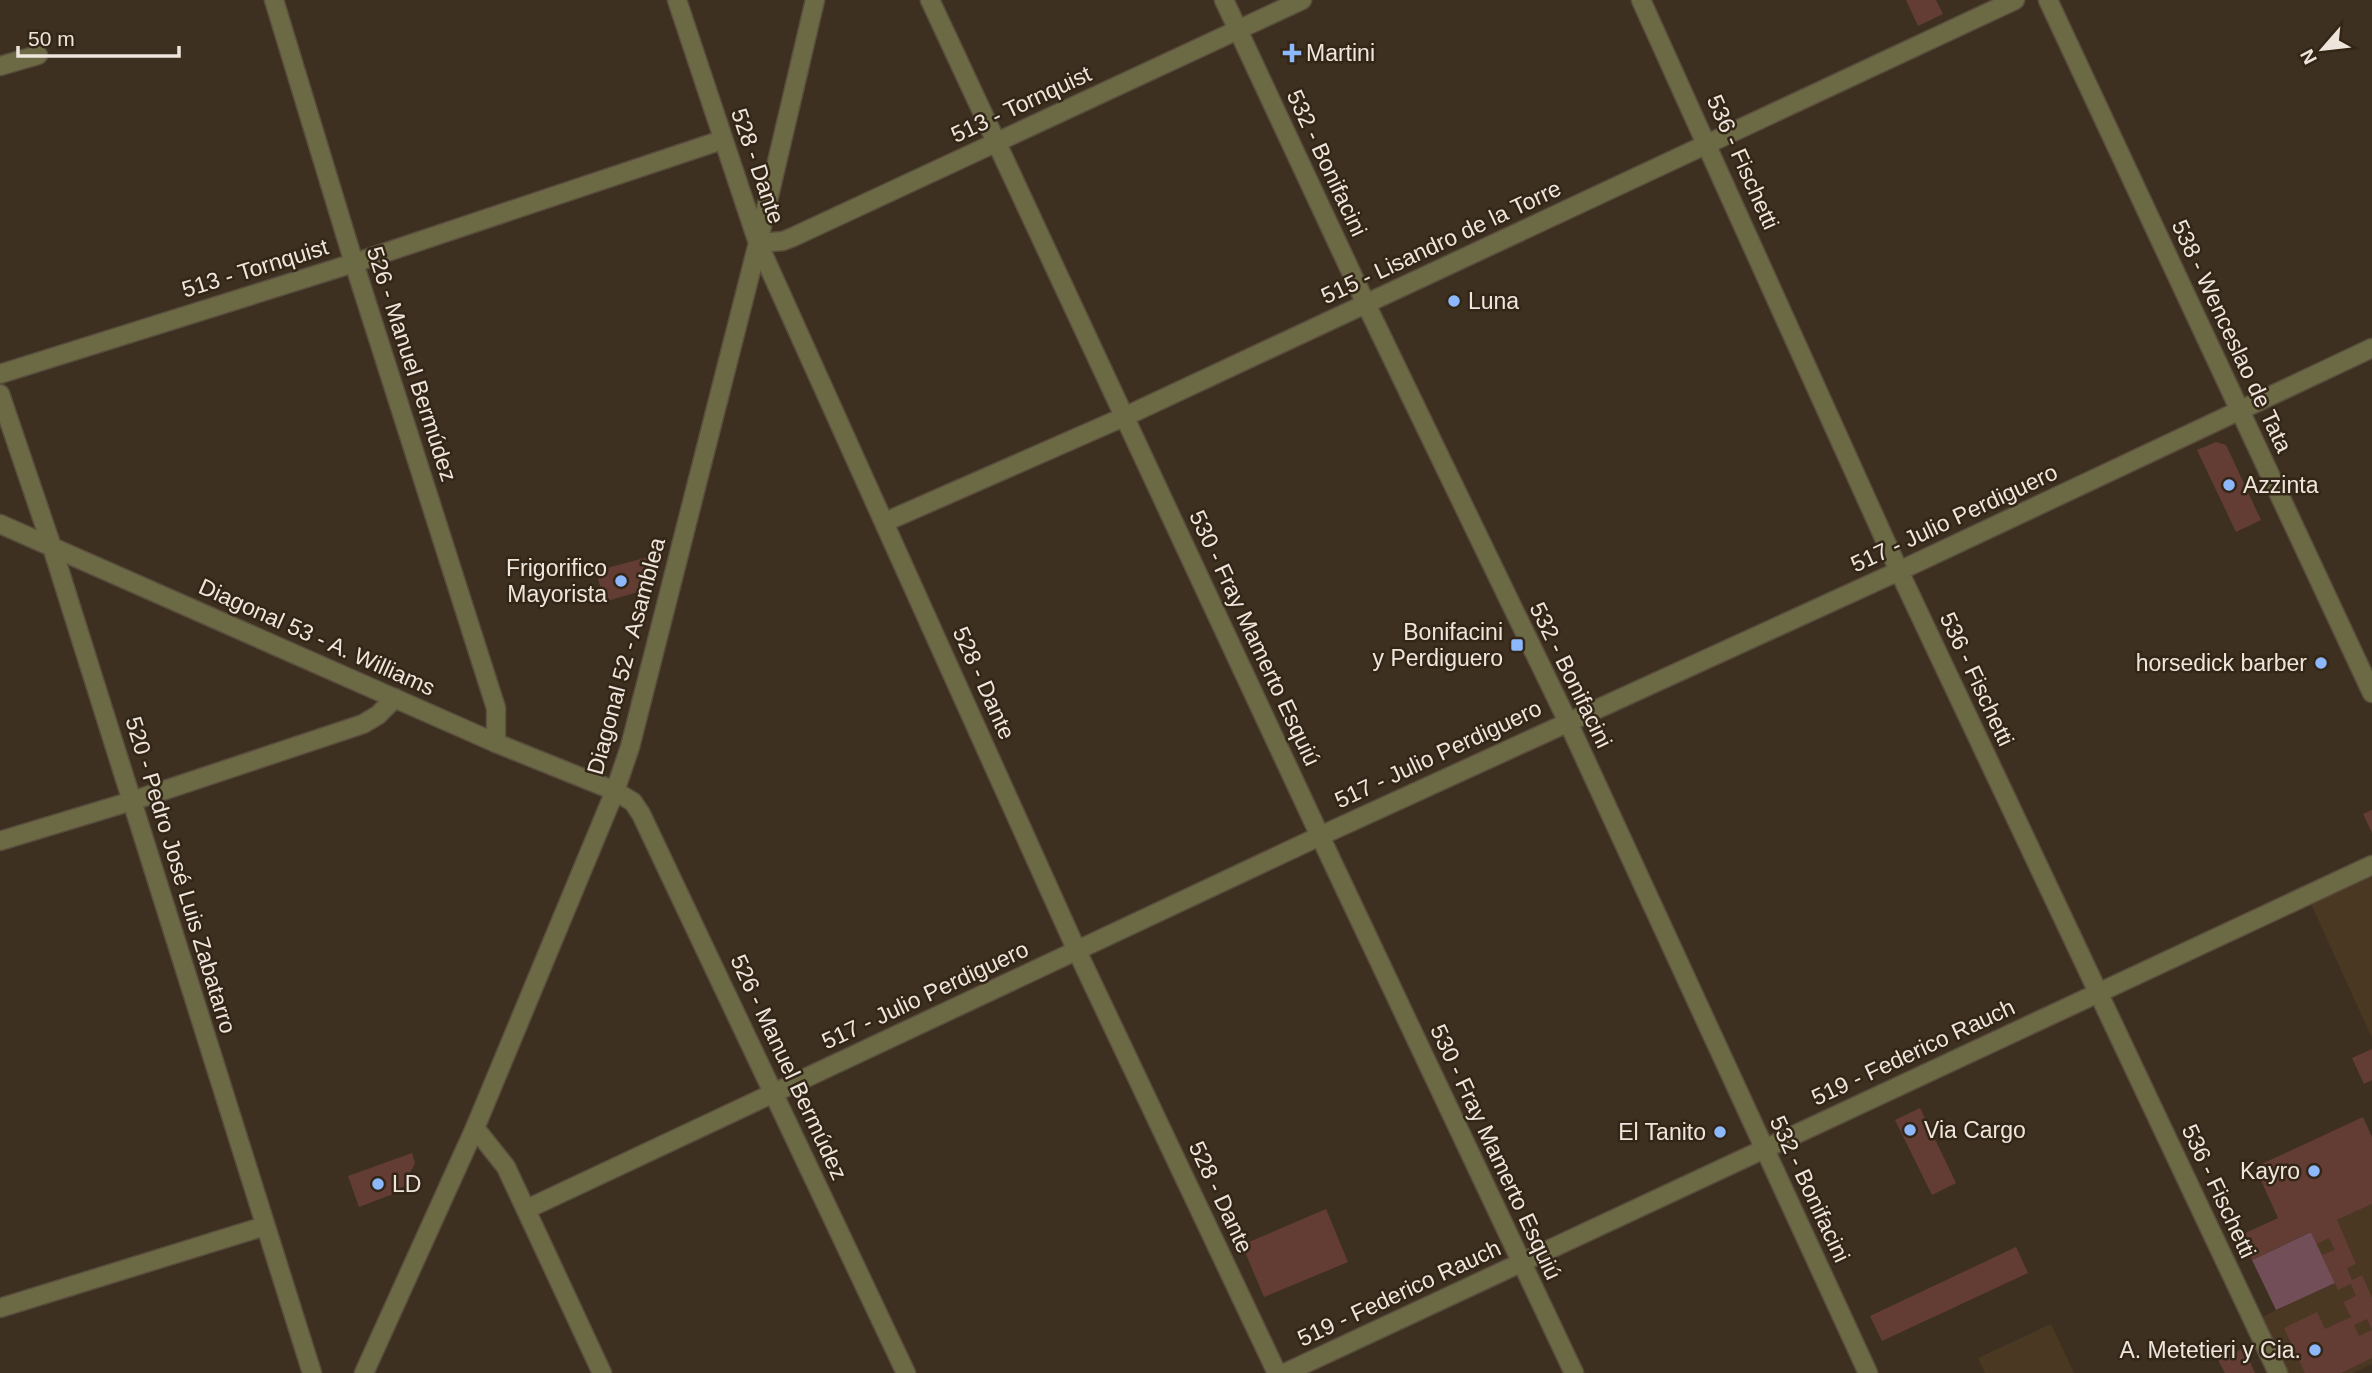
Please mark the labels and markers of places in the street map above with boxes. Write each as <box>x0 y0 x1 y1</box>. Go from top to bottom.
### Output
place label: Martini <box>1306 40 1375 66</box>
marker: Martini <box>1284 45 1300 61</box>
place label: Luna <box>1468 288 1519 314</box>
marker: Luna <box>1446 293 1462 309</box>
place label: Azzinta <box>2243 472 2319 498</box>
marker: Azzinta <box>2221 477 2237 493</box>
place label: Frigorifico Mayorista <box>506 555 607 607</box>
marker: Frigorifico Mayorista <box>613 573 629 589</box>
place label: Bonifacini y Perdiguero <box>1373 619 1503 671</box>
marker: Bonifacini y Perdiguero <box>1509 637 1525 653</box>
place label: horsedick barber <box>2136 650 2307 676</box>
marker: horsedick barber <box>2313 655 2329 671</box>
place label: Via Cargo <box>1924 1117 2026 1143</box>
place label: El Tanito <box>1618 1119 1706 1145</box>
marker: Via Cargo <box>1902 1122 1918 1138</box>
marker: El Tanito <box>1712 1124 1728 1140</box>
place label: Kayro <box>2240 1158 2300 1184</box>
marker: Kayro <box>2306 1163 2322 1179</box>
place label: LD <box>392 1171 421 1197</box>
marker: LD <box>370 1176 386 1192</box>
place label: A. Metetieri y Cia. <box>2120 1337 2301 1363</box>
marker: A. Metetieri y Cia. <box>2307 1342 2323 1358</box>

